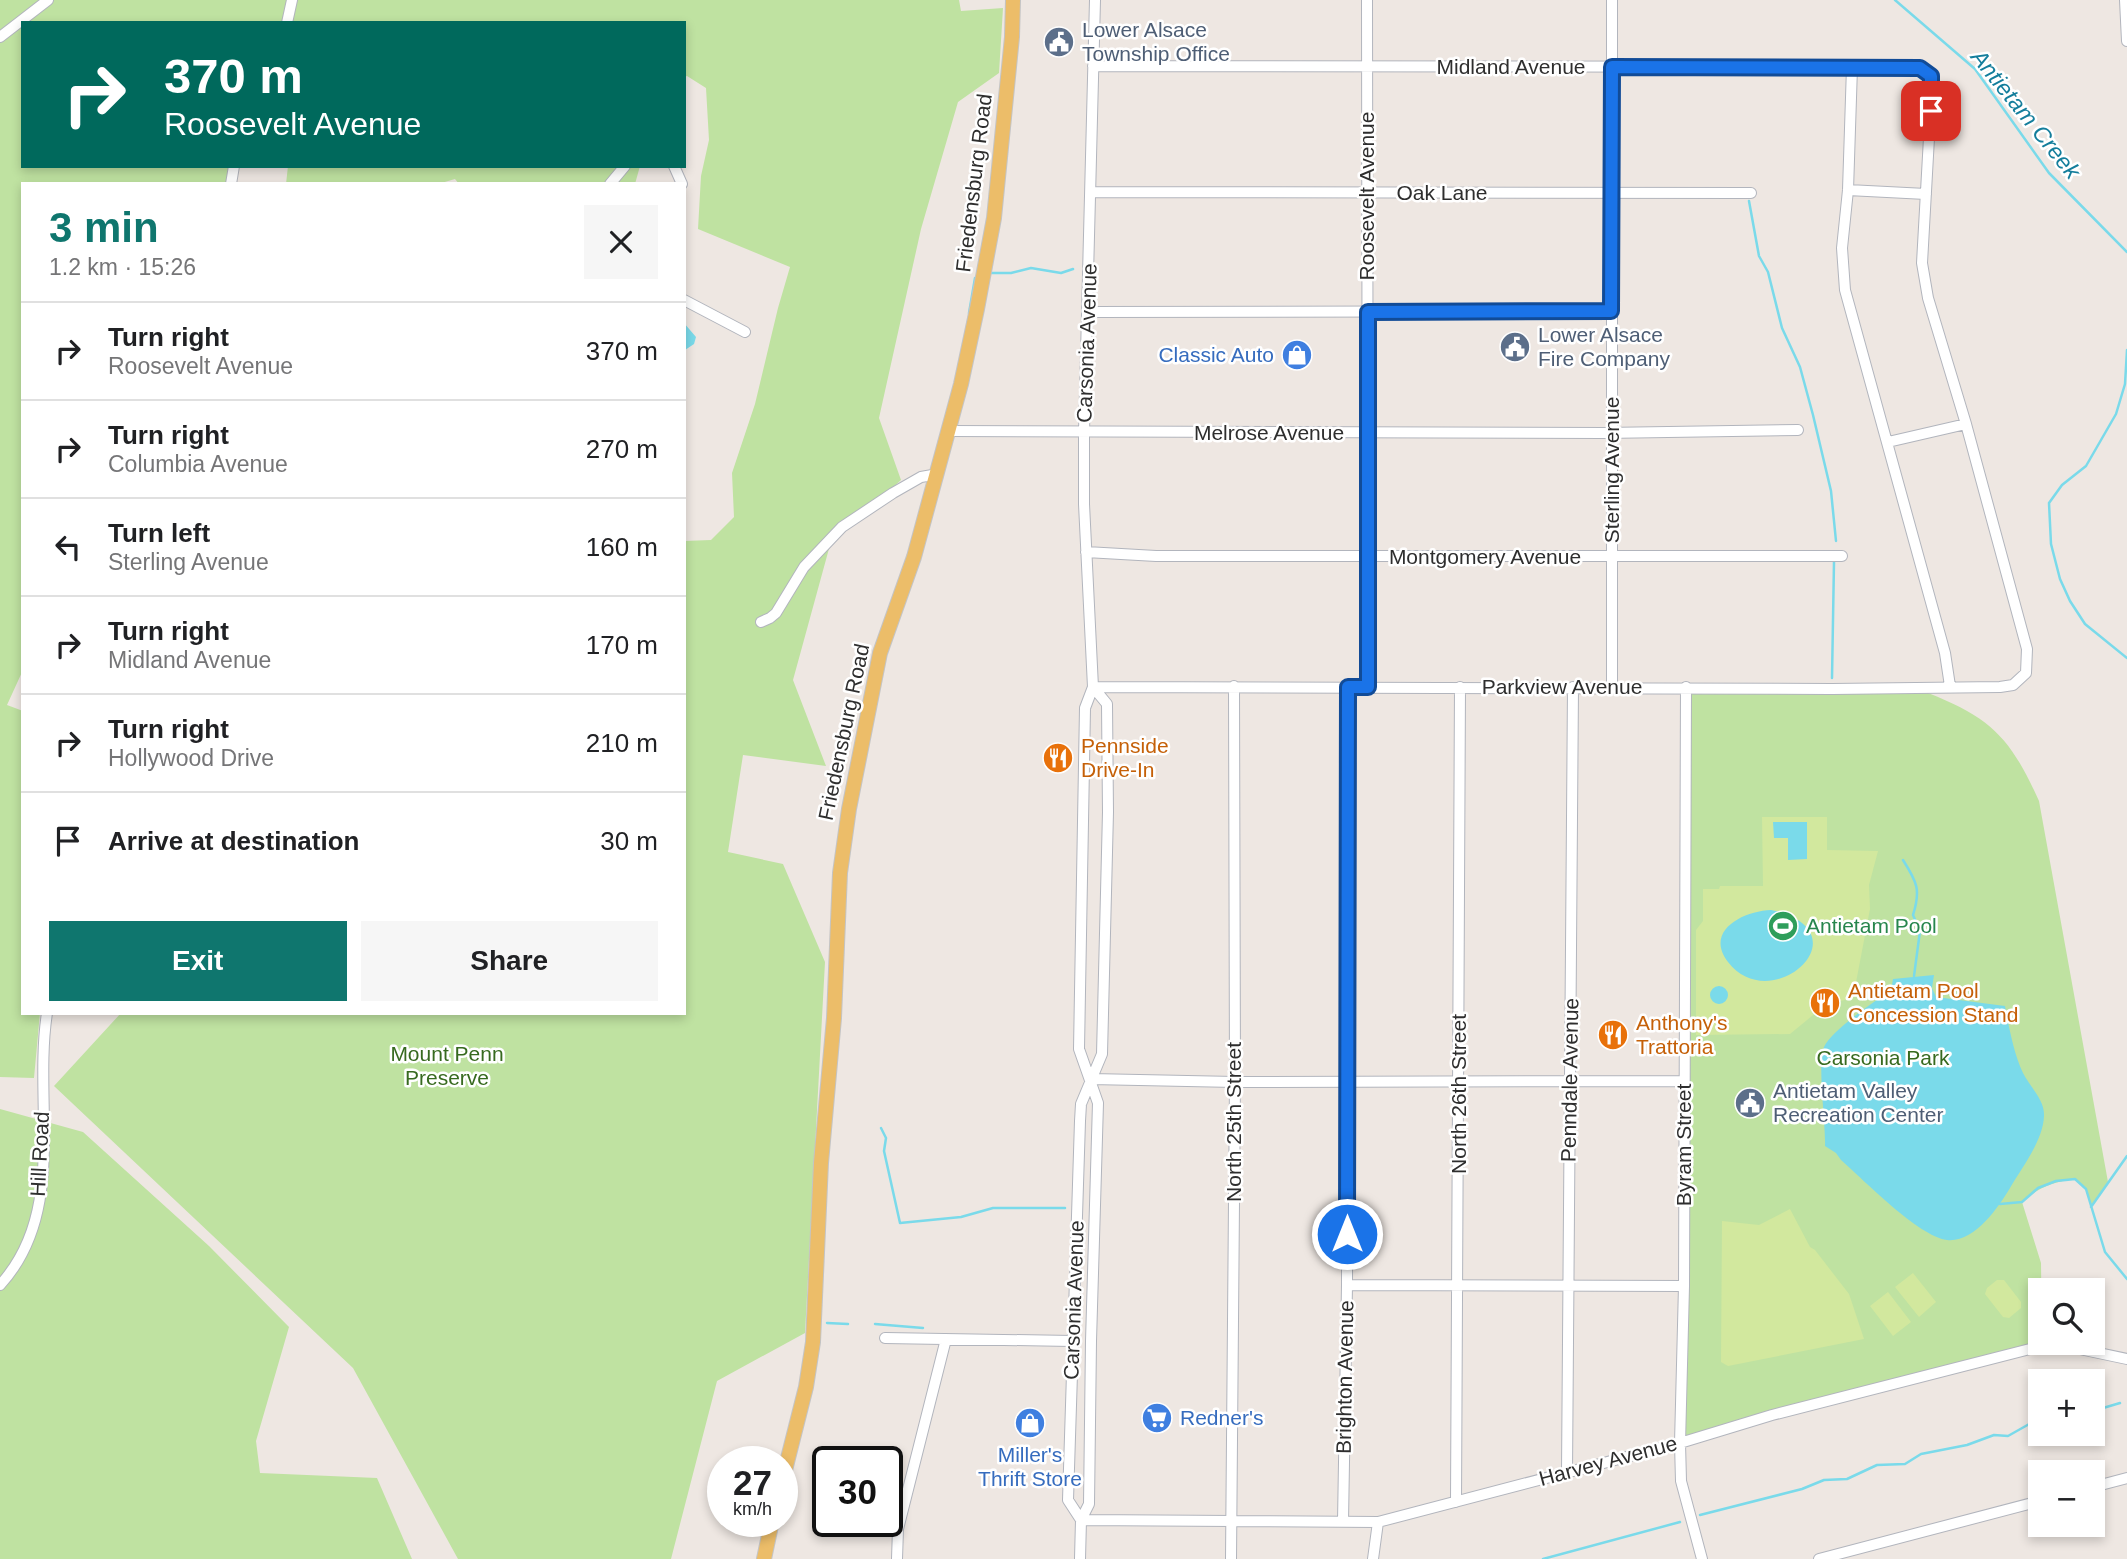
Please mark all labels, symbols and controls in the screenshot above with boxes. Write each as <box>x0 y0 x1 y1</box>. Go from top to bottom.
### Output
place label: Lower Alsace Township Office <box>1082 18 1230 65</box>
public building icon: Lower Alsace Township Office <box>1042 25 1076 59</box>
water label: Antietam Creek <box>1965 43 2087 185</box>
icon: right <box>49 49 140 140</box>
text: 370 m <box>164 49 303 103</box>
street label: Midland Avenue <box>1436 55 1586 78</box>
pin <box>1901 81 1961 141</box>
street label: Friedensburg Road <box>951 92 996 274</box>
icon: arrive <box>1912 92 1950 130</box>
text: Roosevelt Avenue <box>164 106 421 142</box>
street label: Roosevelt Avenue <box>1355 112 1378 280</box>
street label: Oak Lane <box>1396 181 1488 204</box>
text: 3 min <box>49 204 159 251</box>
button: close <box>584 205 658 279</box>
text: 1.2 km · 15:26 <box>49 254 196 280</box>
street label: Carsonia Avenue <box>1072 263 1101 423</box>
text: Turn right <box>108 322 229 352</box>
place label: Lower Alsace Fire Company <box>1538 323 1670 370</box>
public building icon: Lower Alsace Fire Company <box>1498 330 1532 364</box>
icon: right <box>49 332 87 370</box>
text: 370 m <box>586 336 658 366</box>
shop icon: Classic Auto <box>1280 338 1314 372</box>
place label: Classic Auto <box>1158 343 1274 366</box>
text: Roosevelt Avenue <box>108 353 293 379</box>
street label: Sterling Avenue <box>1600 397 1623 543</box>
text: Turn right <box>108 420 229 450</box>
street label: Melrose Avenue <box>1194 421 1344 444</box>
icon: right <box>49 430 87 468</box>
text: 270 m <box>586 434 658 464</box>
text: Columbia Avenue <box>108 451 288 477</box>
text: Turn left <box>108 518 210 548</box>
icon: left <box>49 528 87 566</box>
text: 160 m <box>586 532 658 562</box>
street label: Montgomery Avenue <box>1389 545 1581 568</box>
text: Sterling Avenue <box>108 549 269 575</box>
text: Turn right <box>108 616 229 646</box>
icon: right <box>49 626 87 664</box>
text: 170 m <box>586 630 658 660</box>
street label: Friedensburg Road <box>814 642 873 822</box>
text: Midland Avenue <box>108 647 271 673</box>
street label: Parkview Avenue <box>1482 675 1642 698</box>
text: Turn right <box>108 714 229 744</box>
icon: right <box>49 724 87 762</box>
text: 210 m <box>586 728 658 758</box>
place label: Pennside Drive-In <box>1081 734 1169 781</box>
restaurant icon: Pennside Drive-In <box>1041 741 1075 775</box>
text: Hollywood Drive <box>108 745 274 771</box>
icon: arrive <box>49 822 87 860</box>
text: Arrive at destination <box>108 826 359 856</box>
text: 30 m <box>600 826 658 856</box>
sports icon: Antietam Pool <box>1766 909 1800 943</box>
place label: Antietam Pool <box>1806 914 1937 937</box>
button: Exit <box>49 921 347 1001</box>
button: Share <box>361 921 658 1001</box>
place label: Antietam Pool Concession Stand <box>1848 979 2018 1026</box>
restaurant icon: Antietam Pool Concession Stand <box>1808 986 1842 1020</box>
street label: Penndale Avenue <box>1557 998 1582 1162</box>
place label: Anthony's Trattoria <box>1636 1011 1728 1058</box>
street label: North 26th Street <box>1447 1014 1470 1174</box>
restaurant icon: Anthony's Trattoria <box>1596 1018 1630 1052</box>
park label: Mount Penn Preserve <box>390 1042 504 1089</box>
street label: North 25th Street <box>1222 1042 1245 1202</box>
park label: Carsonia Park <box>1816 1046 1950 1069</box>
place label: Antietam Valley Recreation Center <box>1773 1079 1943 1126</box>
street label: Byram Street <box>1672 1084 1695 1206</box>
public building icon: Antietam Valley Recreation Center <box>1733 1086 1767 1120</box>
street label: Hill Road <box>26 1111 53 1197</box>
position arrow <box>1310 1197 1384 1271</box>
street label: Carsonia Avenue <box>1059 1220 1088 1380</box>
map controls <box>2028 1278 2105 1537</box>
button: search <box>2028 1278 2105 1355</box>
street label: Brighton Avenue <box>1332 1300 1357 1454</box>
button: + <box>2028 1369 2105 1446</box>
supermarket icon: Redner's <box>1140 1401 1174 1435</box>
shop icon: Miller's Thrift Store <box>1013 1406 1047 1440</box>
place label: Redner's <box>1180 1406 1263 1429</box>
street label: Harvey Avenue <box>1536 1431 1679 1490</box>
place label: Miller's Thrift Store <box>978 1443 1082 1490</box>
speed limit sign: 30 <box>812 1446 903 1537</box>
button: − <box>2028 1460 2105 1537</box>
text: 27 <box>733 1463 772 1502</box>
text: km/h <box>733 1499 772 1519</box>

